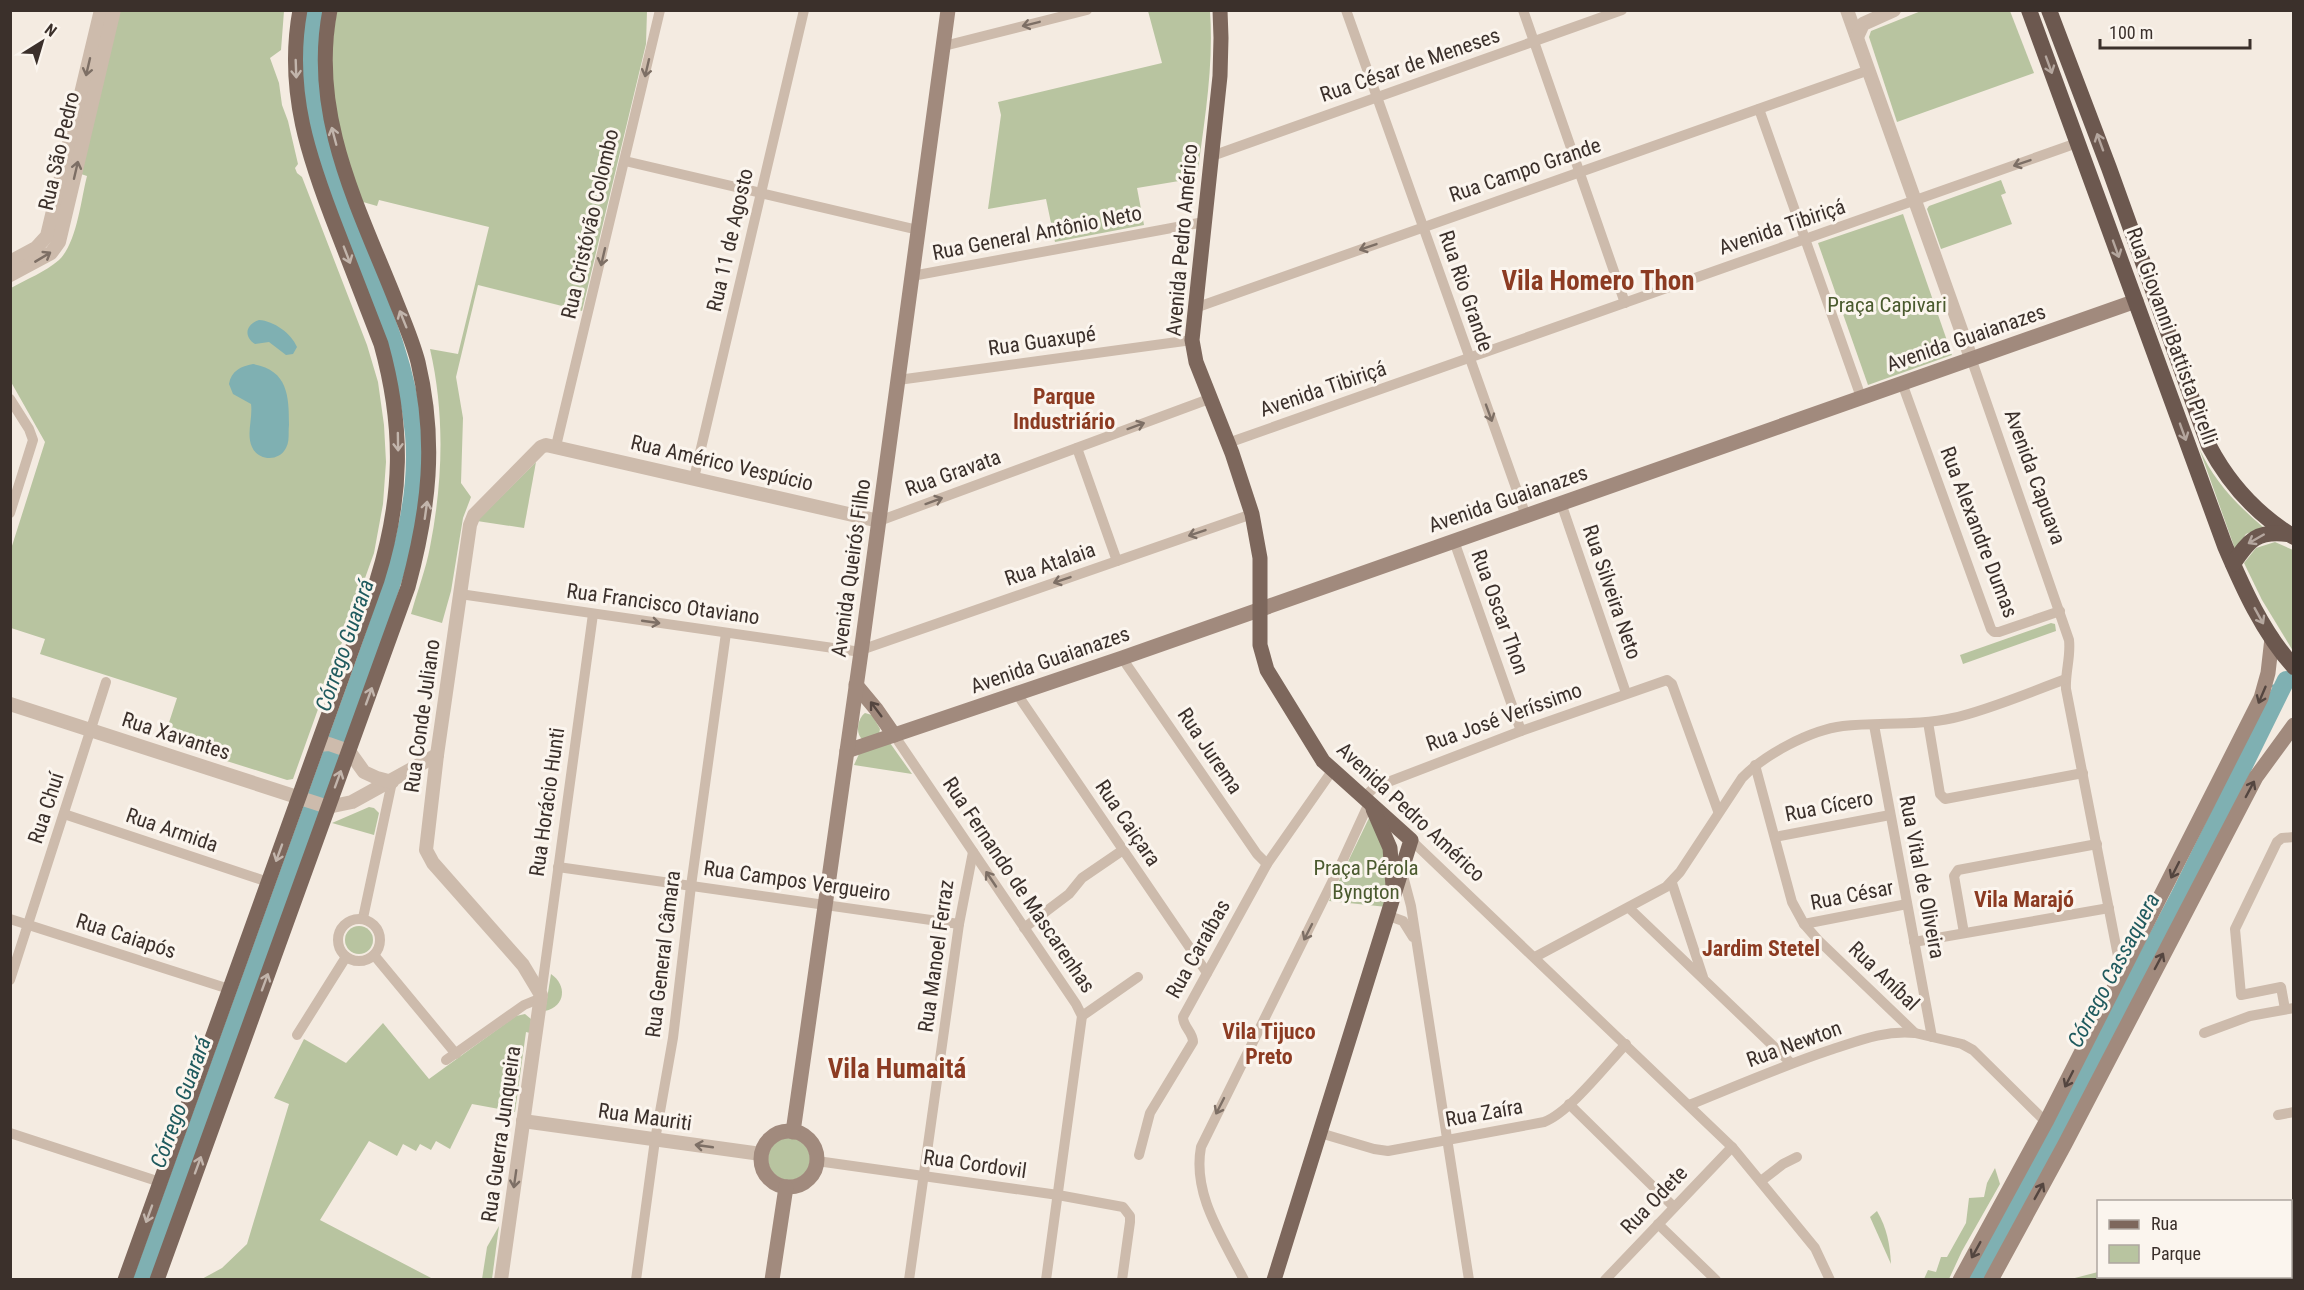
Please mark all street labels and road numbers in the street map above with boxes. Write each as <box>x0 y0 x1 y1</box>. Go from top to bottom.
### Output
street label: Rua César de Meneses <box>1317 23 1503 107</box>
street label: Rua São Pedro <box>34 89 84 213</box>
street label: Rua Cristóvão Colombo <box>556 127 624 321</box>
street label: Rua Campo Grande <box>1446 133 1604 207</box>
street label: Avenida Pedro Américo <box>1162 143 1202 337</box>
street label: Rua 11 de Agosto <box>702 166 758 314</box>
street label: Avenida Tibiriçá <box>1716 194 1848 260</box>
street label: Rua General Antônio Neto <box>930 201 1144 265</box>
street label: Rua Giovanni Battista Pirelli <box>2122 224 2222 448</box>
street label: Rua Rio Grande <box>1434 227 1498 355</box>
street label: Avenida Guaianazes <box>1883 300 2049 376</box>
street label: Rua Guaxupé <box>987 322 1097 360</box>
street label: Avenida Tibiriçá <box>1257 356 1389 422</box>
street label: Avenida Capuava <box>1999 406 2071 548</box>
street label: Rua Américo Vespúcio <box>628 430 816 496</box>
street label: Rua Alexandre Dumas <box>1935 443 2023 621</box>
street label: Rua Gravata <box>902 445 1004 501</box>
street label: Avenida Guaianazes <box>1425 461 1591 537</box>
street label: Avenida Queirós Filho <box>827 477 875 659</box>
street label: Rua Silveira Neto <box>1578 522 1646 662</box>
street label: Rua Atalaia <box>1002 537 1098 591</box>
street label: Rua Oscar Thon <box>1466 546 1534 678</box>
street label: Rua Francisco Otaviano <box>565 579 761 629</box>
street label: Avenida Guaianazes <box>967 622 1133 698</box>
street label: Rua Conde Juliano <box>399 638 445 794</box>
street label: Rua José Veríssimo <box>1423 678 1585 756</box>
street label: Rua Jurema <box>1173 703 1247 799</box>
street label: Rua Xavantes <box>119 707 233 765</box>
street label: Rua Horácio Hunti <box>525 726 569 878</box>
street label: Avenida Pedro Américo <box>1332 737 1490 887</box>
street label: Rua Chuí <box>23 768 69 847</box>
street label: Rua Fernando de Mascarenhas <box>938 773 1100 997</box>
street label: Rua Caiçara <box>1090 775 1166 871</box>
street label: Rua Cícero <box>1783 786 1875 826</box>
street label: Rua Vital de Oliveira <box>1894 793 1950 961</box>
street label: Rua Armida <box>123 803 221 857</box>
street label: Rua Campos Vergueiro <box>702 856 892 906</box>
street label: Rua General Câmara <box>641 869 685 1039</box>
street label: Rua César <box>1808 875 1896 915</box>
street label: Rua Manoel Ferraz <box>913 878 959 1034</box>
street label: Rua Caraíbas <box>1161 895 1235 1003</box>
street label: Rua Caiapós <box>73 909 179 963</box>
street label: Rua Aníbal <box>1844 937 1924 1015</box>
street label: Rua Newton <box>1743 1016 1845 1072</box>
street label: Rua Guerra Junqueira <box>477 1044 525 1224</box>
street label: Rua Zaíra <box>1443 1094 1525 1132</box>
street label: Rua Mauriti <box>597 1099 693 1135</box>
street label: Rua Cordovil <box>922 1145 1028 1183</box>
street label: Rua Odete <box>1616 1161 1692 1239</box>

